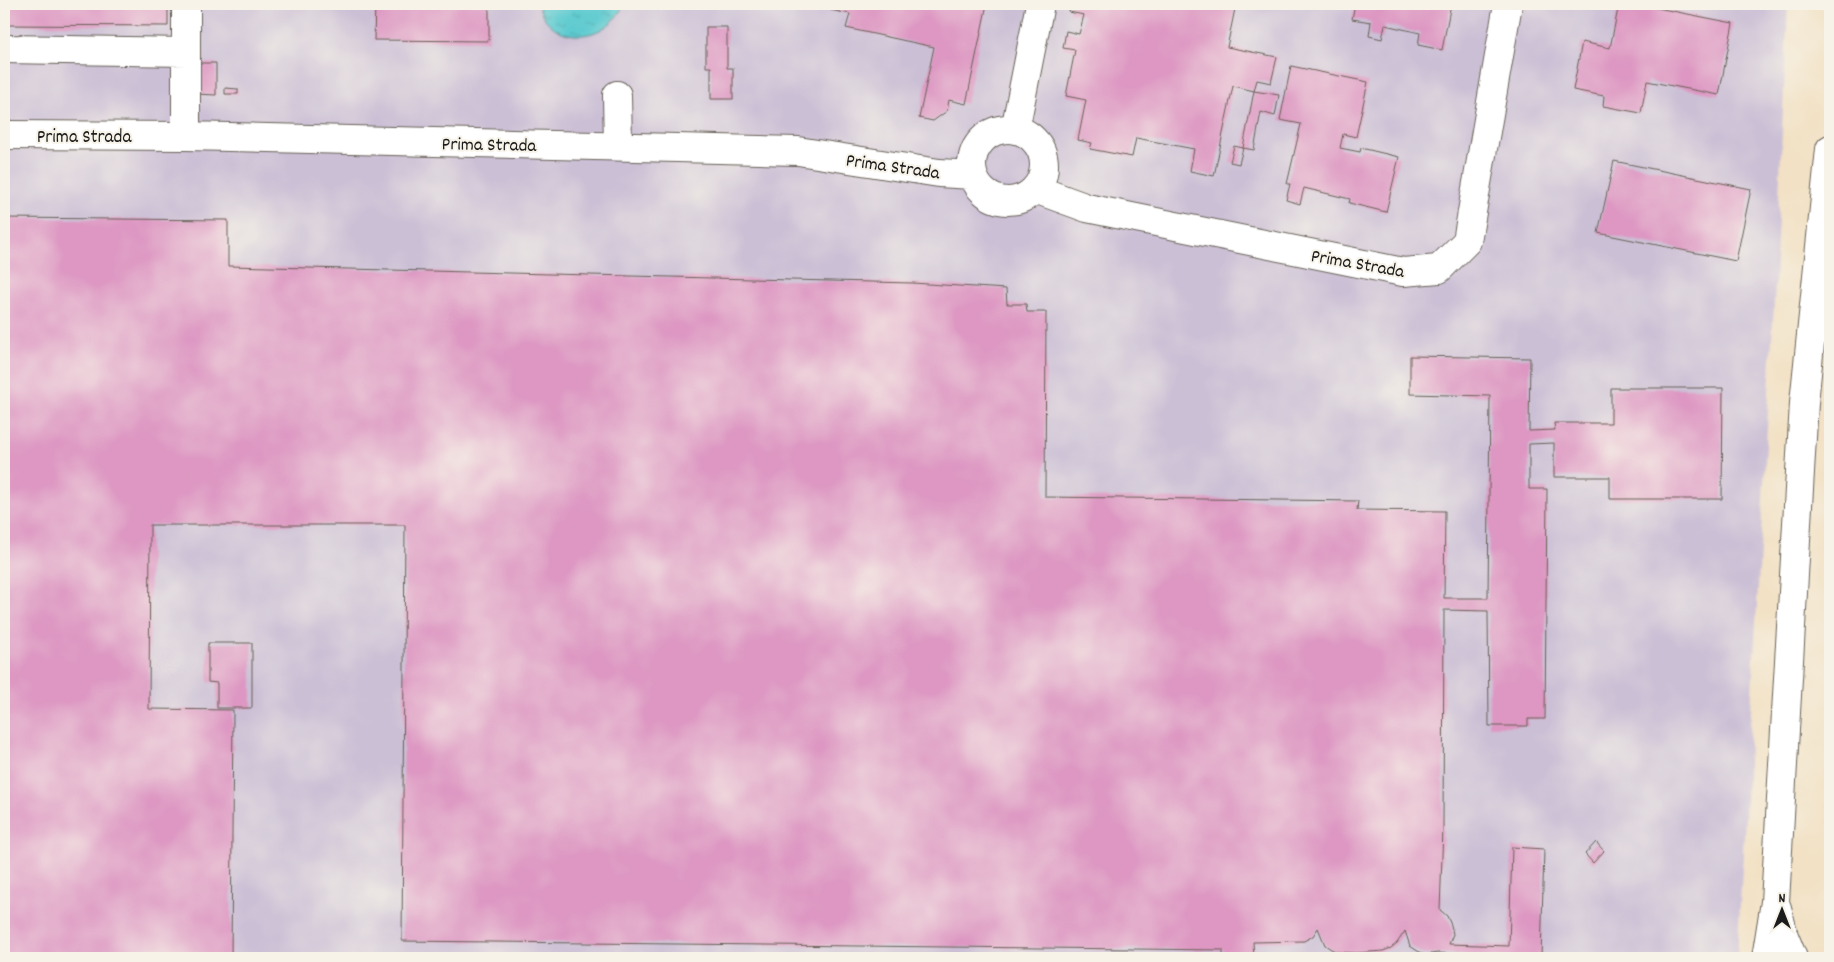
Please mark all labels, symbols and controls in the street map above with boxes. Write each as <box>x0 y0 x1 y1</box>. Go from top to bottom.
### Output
street label: Prima Strada <box>37 125 132 152</box>
street label: Prima Strada <box>441 132 538 161</box>
street label: Prima Strada <box>844 149 942 189</box>
street label: Prima Strada <box>1308 244 1407 287</box>
north arrow <box>1756 884 1806 934</box>
text: N <box>1779 889 1786 909</box>

